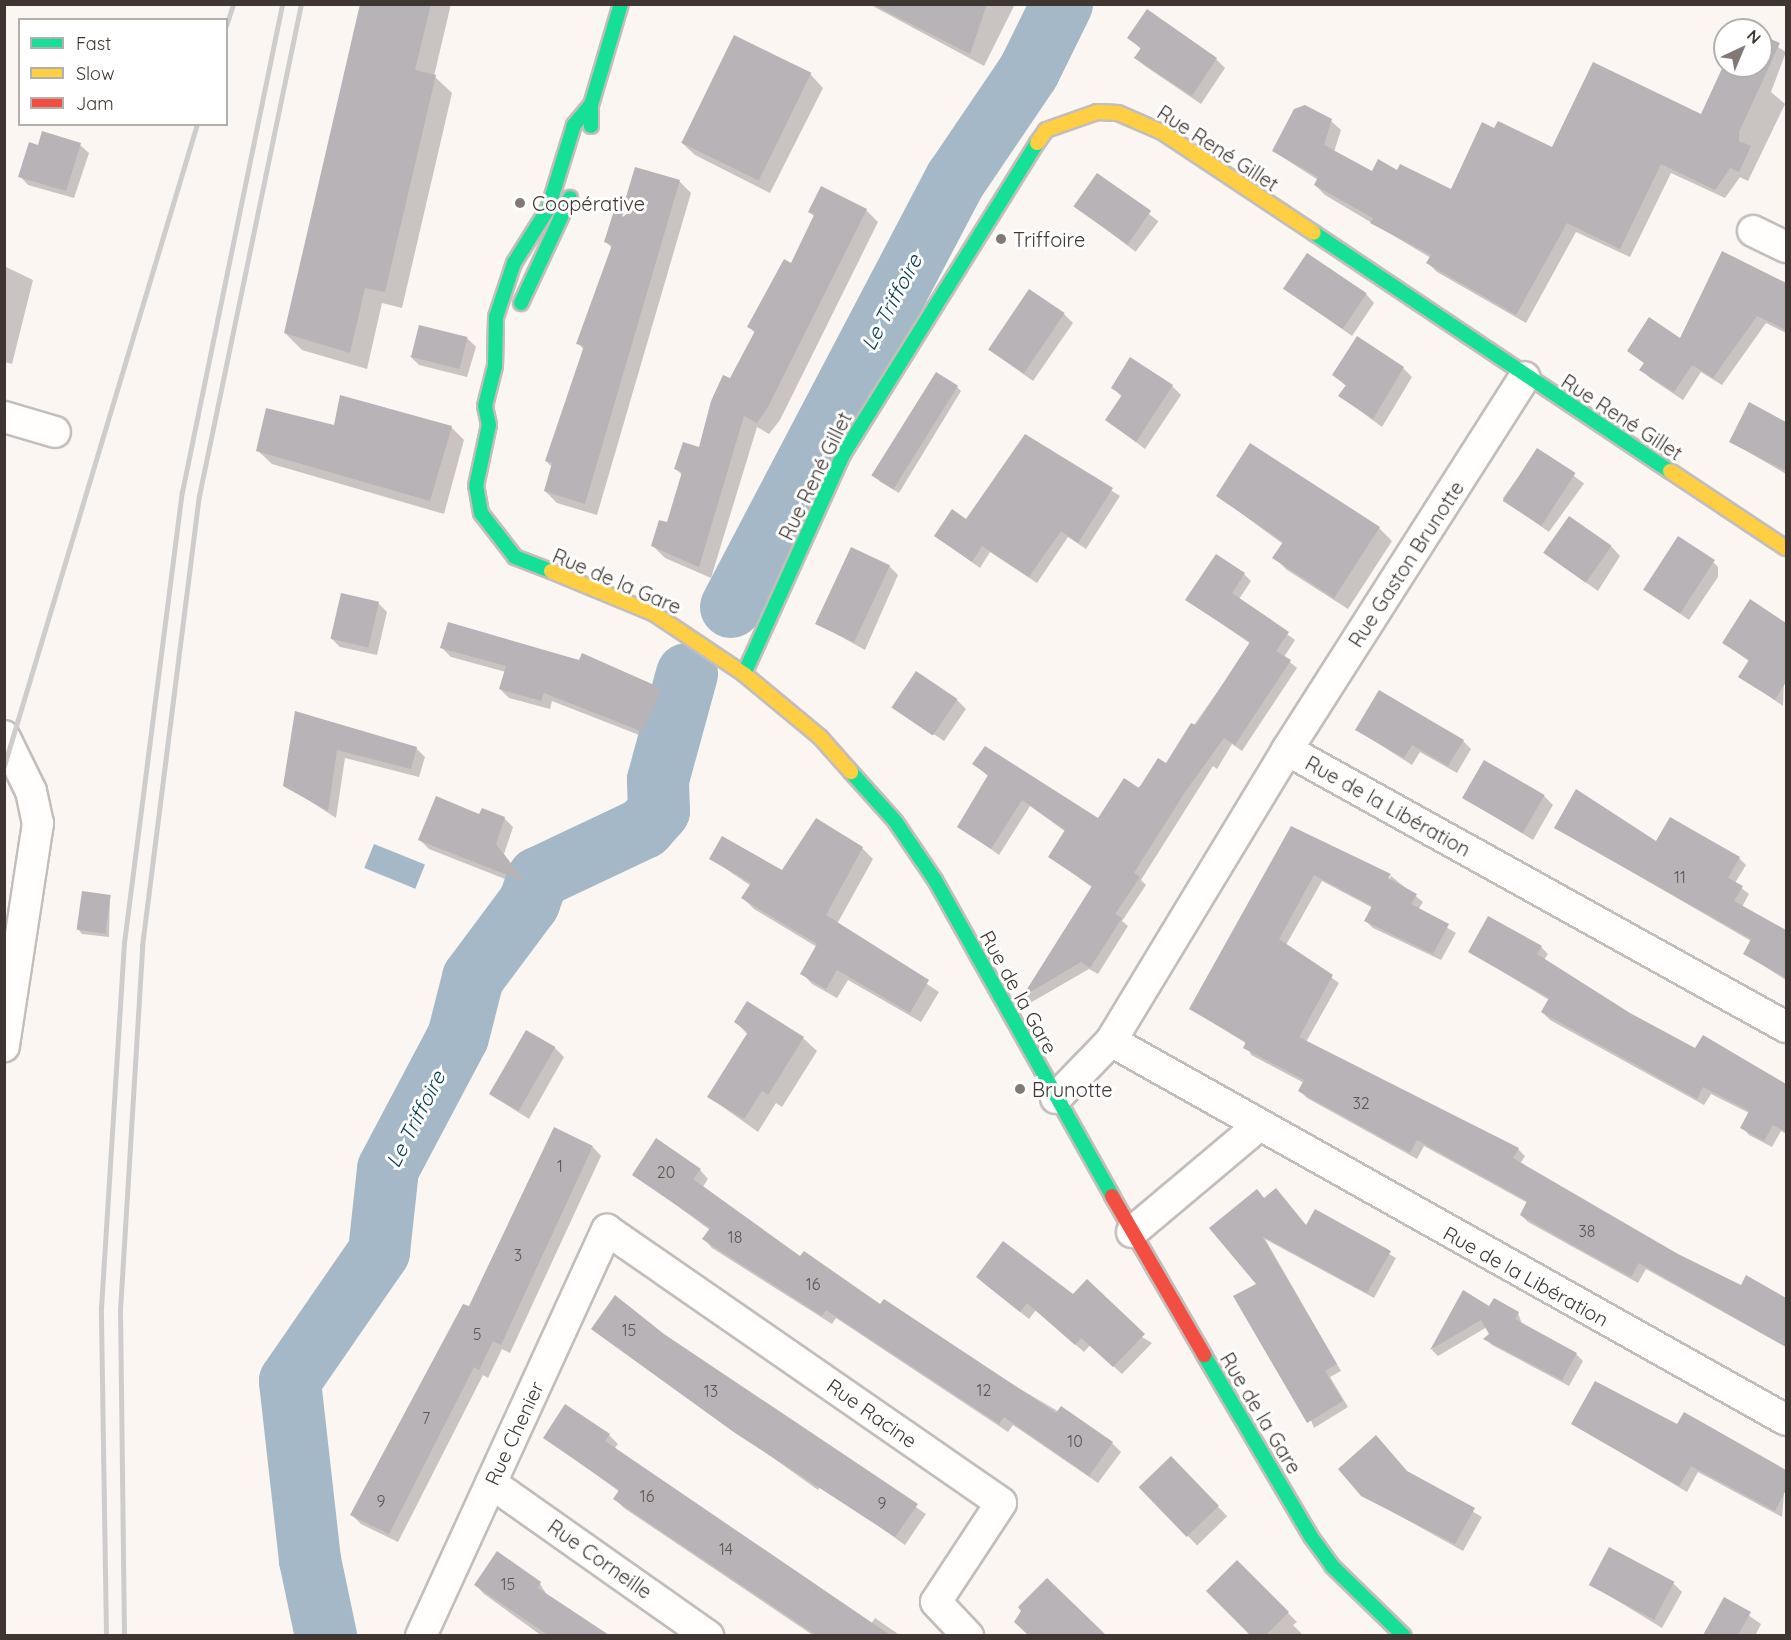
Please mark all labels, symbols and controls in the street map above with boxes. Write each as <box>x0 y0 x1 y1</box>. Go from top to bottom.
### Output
legend <box>18 18 228 126</box>
north arrow <box>1713 18 1773 78</box>
text: N <box>1743 25 1765 48</box>
text: Fast <box>76 32 111 55</box>
text: Slow <box>76 62 114 85</box>
text: Jam <box>76 92 114 115</box>
street label: Rue René Gillet <box>1153 100 1283 196</box>
place label: Coopérative <box>532 191 645 215</box>
marker: Coopérative <box>513 196 527 210</box>
place label: Triffoire <box>1013 227 1085 251</box>
marker: Triffoire <box>994 232 1008 246</box>
water label: Le Triffoire <box>855 250 927 354</box>
street label: Rue René Gillet <box>1557 369 1687 465</box>
street label: Rue René Gillet <box>774 408 856 544</box>
street label: Rue Gaston Brunotte <box>1343 476 1469 652</box>
street label: Rue de la Gare <box>549 543 685 619</box>
street label: Rue de la Libération <box>1301 751 1475 861</box>
house number: 11 <box>1674 867 1686 887</box>
street label: Rue de la Gare <box>975 926 1063 1058</box>
water label: Le Triffoire <box>380 1067 450 1171</box>
place label: Brunotte <box>1032 1077 1112 1101</box>
marker: Brunotte <box>1013 1082 1027 1096</box>
house number: 32 <box>1352 1093 1370 1113</box>
house number: 1 <box>557 1156 563 1176</box>
house number: 20 <box>657 1162 675 1182</box>
street label: Rue de la Libération <box>1439 1221 1613 1331</box>
house number: 38 <box>1578 1221 1596 1241</box>
house number: 18 <box>728 1227 742 1247</box>
house number: 3 <box>514 1245 522 1265</box>
house number: 16 <box>806 1274 820 1294</box>
house number: 15 <box>622 1320 636 1340</box>
house number: 5 <box>473 1324 481 1344</box>
street label: Rue de la Gare <box>1215 1348 1307 1478</box>
street label: Rue Racine <box>822 1373 922 1453</box>
street label: Rue Chenier <box>479 1377 549 1489</box>
house number: 12 <box>977 1380 991 1400</box>
house number: 13 <box>704 1381 718 1401</box>
house number: 7 <box>422 1408 430 1428</box>
house number: 10 <box>1067 1431 1083 1451</box>
house number: 16 <box>640 1486 654 1506</box>
house number: 9 <box>377 1491 385 1511</box>
house number: 9 <box>878 1493 886 1513</box>
street label: Rue Corneille <box>543 1514 657 1604</box>
house number: 14 <box>719 1539 733 1559</box>
house number: 15 <box>501 1574 515 1594</box>

